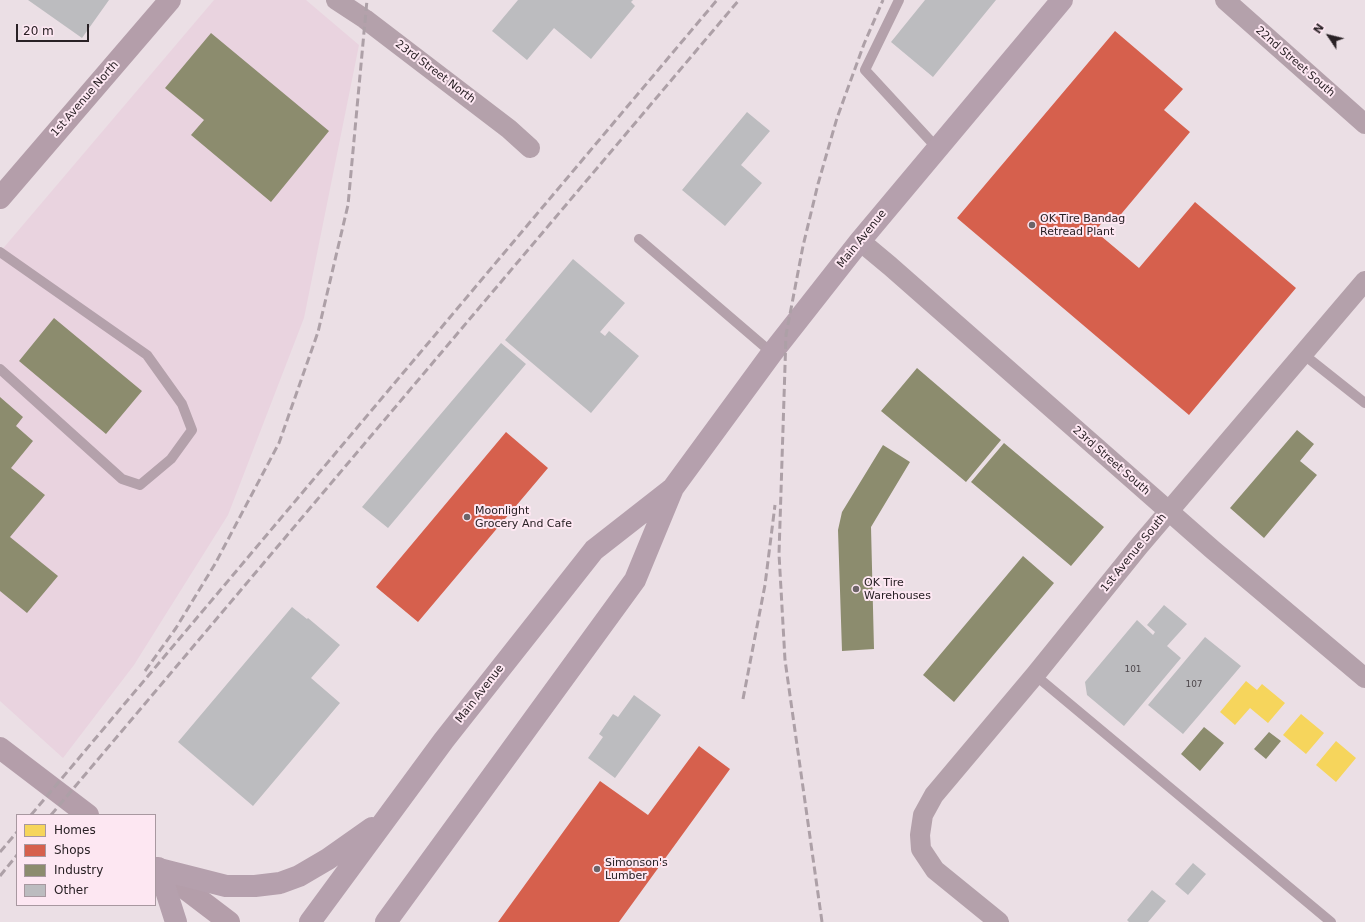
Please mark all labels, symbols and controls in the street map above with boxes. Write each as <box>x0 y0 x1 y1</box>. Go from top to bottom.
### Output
scale bar <box>18 16 91 42</box>
north arrow <box>1309 16 1349 56</box>
text: N <box>1311 21 1327 36</box>
text: 20 m <box>23 24 54 38</box>
street label: 22nd Street South <box>1253 24 1337 100</box>
street label: 23rd Street North <box>392 38 478 106</box>
street label: 1st Avenue North <box>49 59 121 139</box>
street label: Main Avenue <box>835 207 889 271</box>
place label: OK Tire Bandag Retread Plant <box>1040 212 1125 238</box>
marker: OK Tire Bandag Retread Plant <box>1027 220 1037 230</box>
street label: 23rd Street South <box>1070 424 1152 498</box>
place label: Moonlight Grocery And Cafe <box>475 504 572 530</box>
street label: 1st Avenue South <box>1098 511 1170 595</box>
marker: Moonlight Grocery And Cafe <box>462 512 472 522</box>
place label: OK Tire Warehouses <box>864 576 931 602</box>
marker: OK Tire Warehouses <box>851 584 861 594</box>
street label: Main Avenue <box>453 662 507 726</box>
house number: 101 <box>1124 665 1142 675</box>
house number: 107 <box>1185 680 1203 690</box>
legend <box>16 814 156 906</box>
text: Homes <box>54 823 96 837</box>
text: Shops <box>54 843 90 857</box>
place label: Simonson's Lumber <box>605 856 668 882</box>
text: Industry <box>54 863 103 877</box>
marker: Simonson's Lumber <box>592 864 602 874</box>
text: Other <box>54 883 88 897</box>

